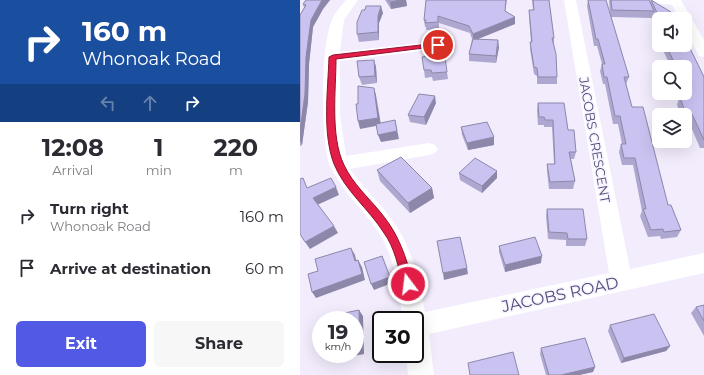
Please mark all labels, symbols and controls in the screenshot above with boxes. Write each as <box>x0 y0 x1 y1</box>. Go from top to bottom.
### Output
map controls <box>652 12 692 148</box>
button: sound <box>652 12 692 52</box>
text: 160 m <box>82 14 167 48</box>
icon: right <box>16 16 68 68</box>
pin <box>421 28 455 62</box>
icon: arrive <box>427 34 449 56</box>
text: Whonoak Road <box>82 48 222 70</box>
button: search <box>652 60 692 100</box>
street label: JACOBS CRESCENT <box>576 75 614 205</box>
icon: left <box>97 92 119 114</box>
icon: ahead <box>139 92 161 114</box>
icon: right <box>181 92 203 114</box>
button: layers <box>652 108 692 148</box>
text: 12:08 <box>42 133 104 162</box>
text: 1 <box>154 133 163 162</box>
text: 220 <box>214 133 258 162</box>
text: Arrival <box>52 162 93 178</box>
text: min <box>146 162 172 178</box>
text: m <box>229 162 243 178</box>
text: Turn right <box>50 199 129 218</box>
icon: right <box>16 205 38 227</box>
text: 160 m <box>240 207 284 226</box>
text: Whonoak Road <box>50 218 151 234</box>
icon: arrive <box>16 257 38 279</box>
text: Arrive at destination <box>50 259 211 278</box>
text: 60 m <box>245 259 284 278</box>
position arrow <box>387 263 429 305</box>
street label: JACOBS ROAD <box>499 273 620 316</box>
speed limit sign: 30 <box>372 311 424 363</box>
text: 19 <box>328 320 348 344</box>
button: Exit <box>16 321 146 367</box>
button: Share <box>154 321 284 367</box>
text: km/h <box>325 340 351 353</box>

